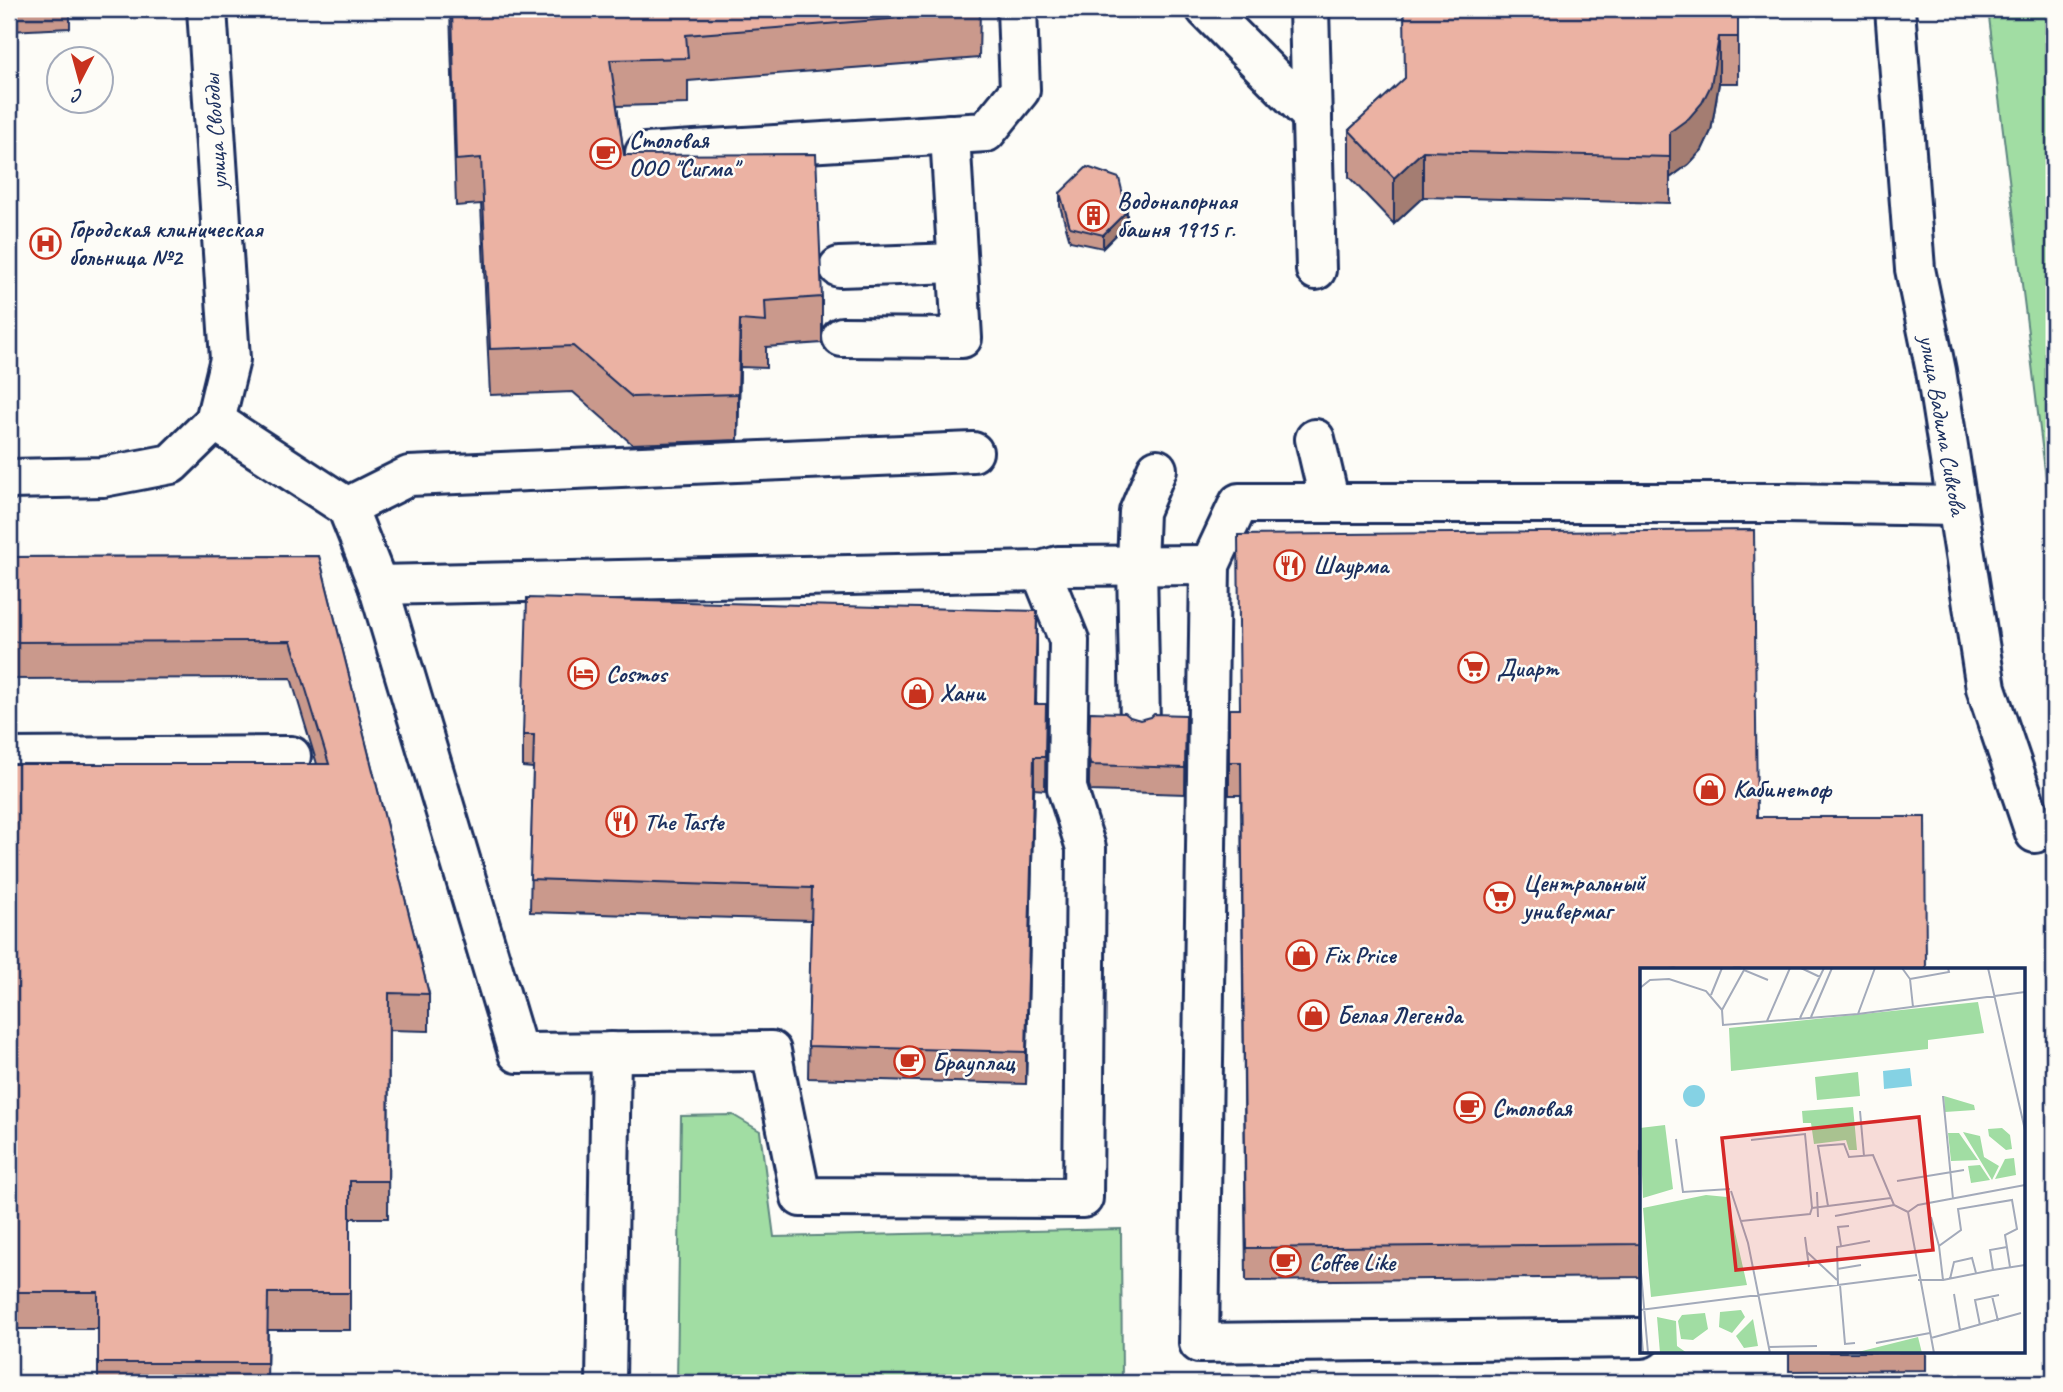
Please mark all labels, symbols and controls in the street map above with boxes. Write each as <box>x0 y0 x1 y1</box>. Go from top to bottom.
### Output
north arrow <box>46 46 116 116</box>
street label: улица Свободы <box>196 71 234 193</box>
text: С <box>70 83 84 108</box>
place label: Столовая ООО "Сигма" <box>629 125 743 183</box>
cafe icon: Столовая ООО "Сигма" <box>589 137 623 171</box>
place label: Водонапорная башня 1915 г. <box>1117 186 1238 244</box>
building icon: Водонапорная башня 1915 г. <box>1077 198 1111 232</box>
place label: Городская клиническая больница №2 <box>69 214 264 272</box>
hospital icon: Городская клиническая больница №2 <box>29 226 63 260</box>
street label: улица Вадима Сивкова <box>1912 331 1974 520</box>
restaurant icon: Шаурма <box>1273 548 1307 582</box>
place label: Шаурма <box>1313 550 1391 580</box>
supermarket icon: Диарт <box>1457 651 1491 685</box>
place label: Диарт <box>1497 653 1560 683</box>
hotel icon: Cosmos <box>566 657 600 691</box>
place label: Cosmos <box>606 659 669 689</box>
shop icon: Хани <box>900 676 934 710</box>
place label: Хани <box>940 678 987 708</box>
shop icon: Кабинетоф <box>1693 772 1727 806</box>
place label: Кабинетоф <box>1733 774 1833 804</box>
restaurant icon: The Taste <box>604 805 638 839</box>
place label: The Taste <box>644 807 725 837</box>
place label: Центральный универмаг <box>1521 868 1647 926</box>
supermarket icon: Центральный универмаг <box>1483 880 1517 914</box>
shop icon: Fix Price <box>1284 938 1318 972</box>
place label: Fix Price <box>1324 940 1398 970</box>
inset map <box>1640 968 2024 1354</box>
shop icon: Белая Легенда <box>1297 998 1331 1032</box>
place label: Белая Легенда <box>1337 1000 1465 1030</box>
cafe icon: Брауплац <box>892 1045 926 1079</box>
place label: Брауплац <box>932 1047 1016 1077</box>
cafe icon: Столовая <box>1452 1091 1486 1125</box>
place label: Столовая <box>1492 1093 1573 1123</box>
cafe icon: Coffee Like <box>1269 1245 1303 1279</box>
place label: Coffee Like <box>1309 1247 1397 1277</box>

